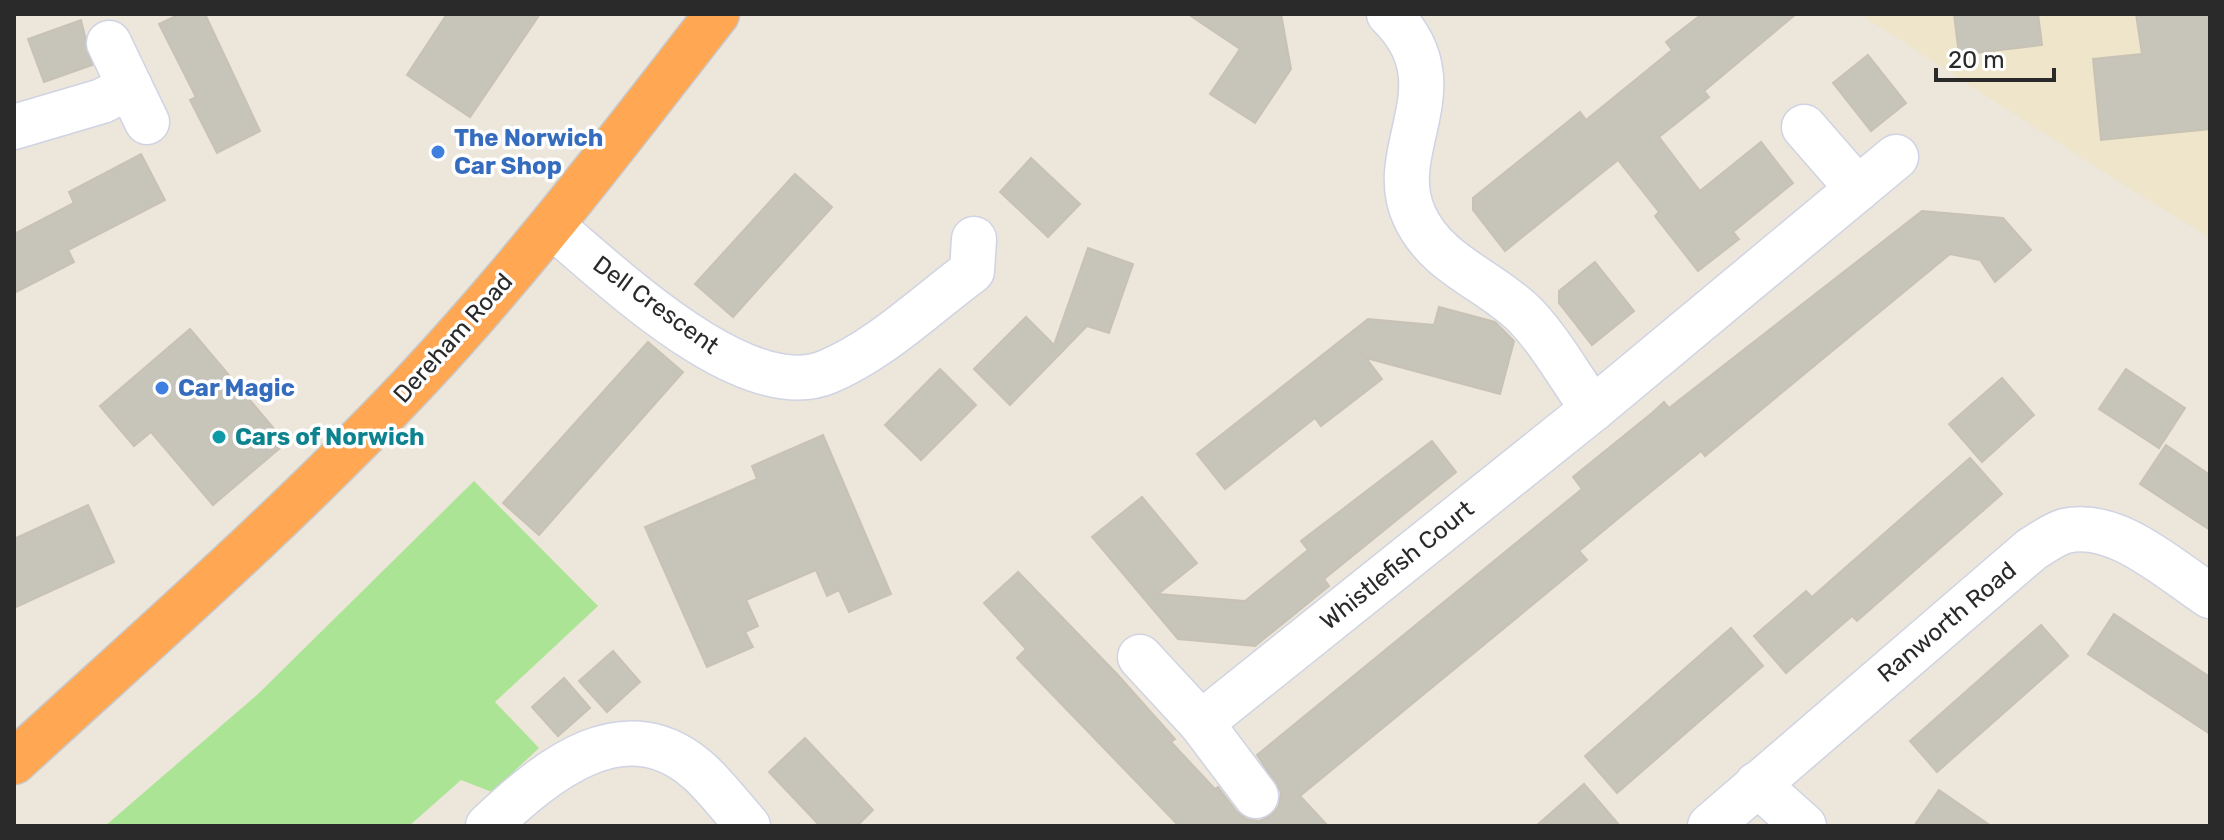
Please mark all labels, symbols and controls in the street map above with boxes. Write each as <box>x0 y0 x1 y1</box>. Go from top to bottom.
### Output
scale bar <box>1936 32 2054 82</box>
text: 20 m <box>1948 46 2005 74</box>
place label: The Norwich Car Shop <box>454 124 603 180</box>
marker: The Norwich Car Shop <box>429 143 447 161</box>
street label: Dell Crescent <box>588 250 724 360</box>
street label: Dereham Road <box>388 268 518 408</box>
place label: Car Magic <box>178 374 295 402</box>
marker: Car Magic <box>153 379 171 397</box>
place label: Cars of Norwich <box>235 423 425 451</box>
marker: Cars of Norwich <box>210 428 228 446</box>
street label: Whistlefish Court <box>1315 495 1479 635</box>
street label: Ranworth Road <box>1872 556 2022 688</box>

